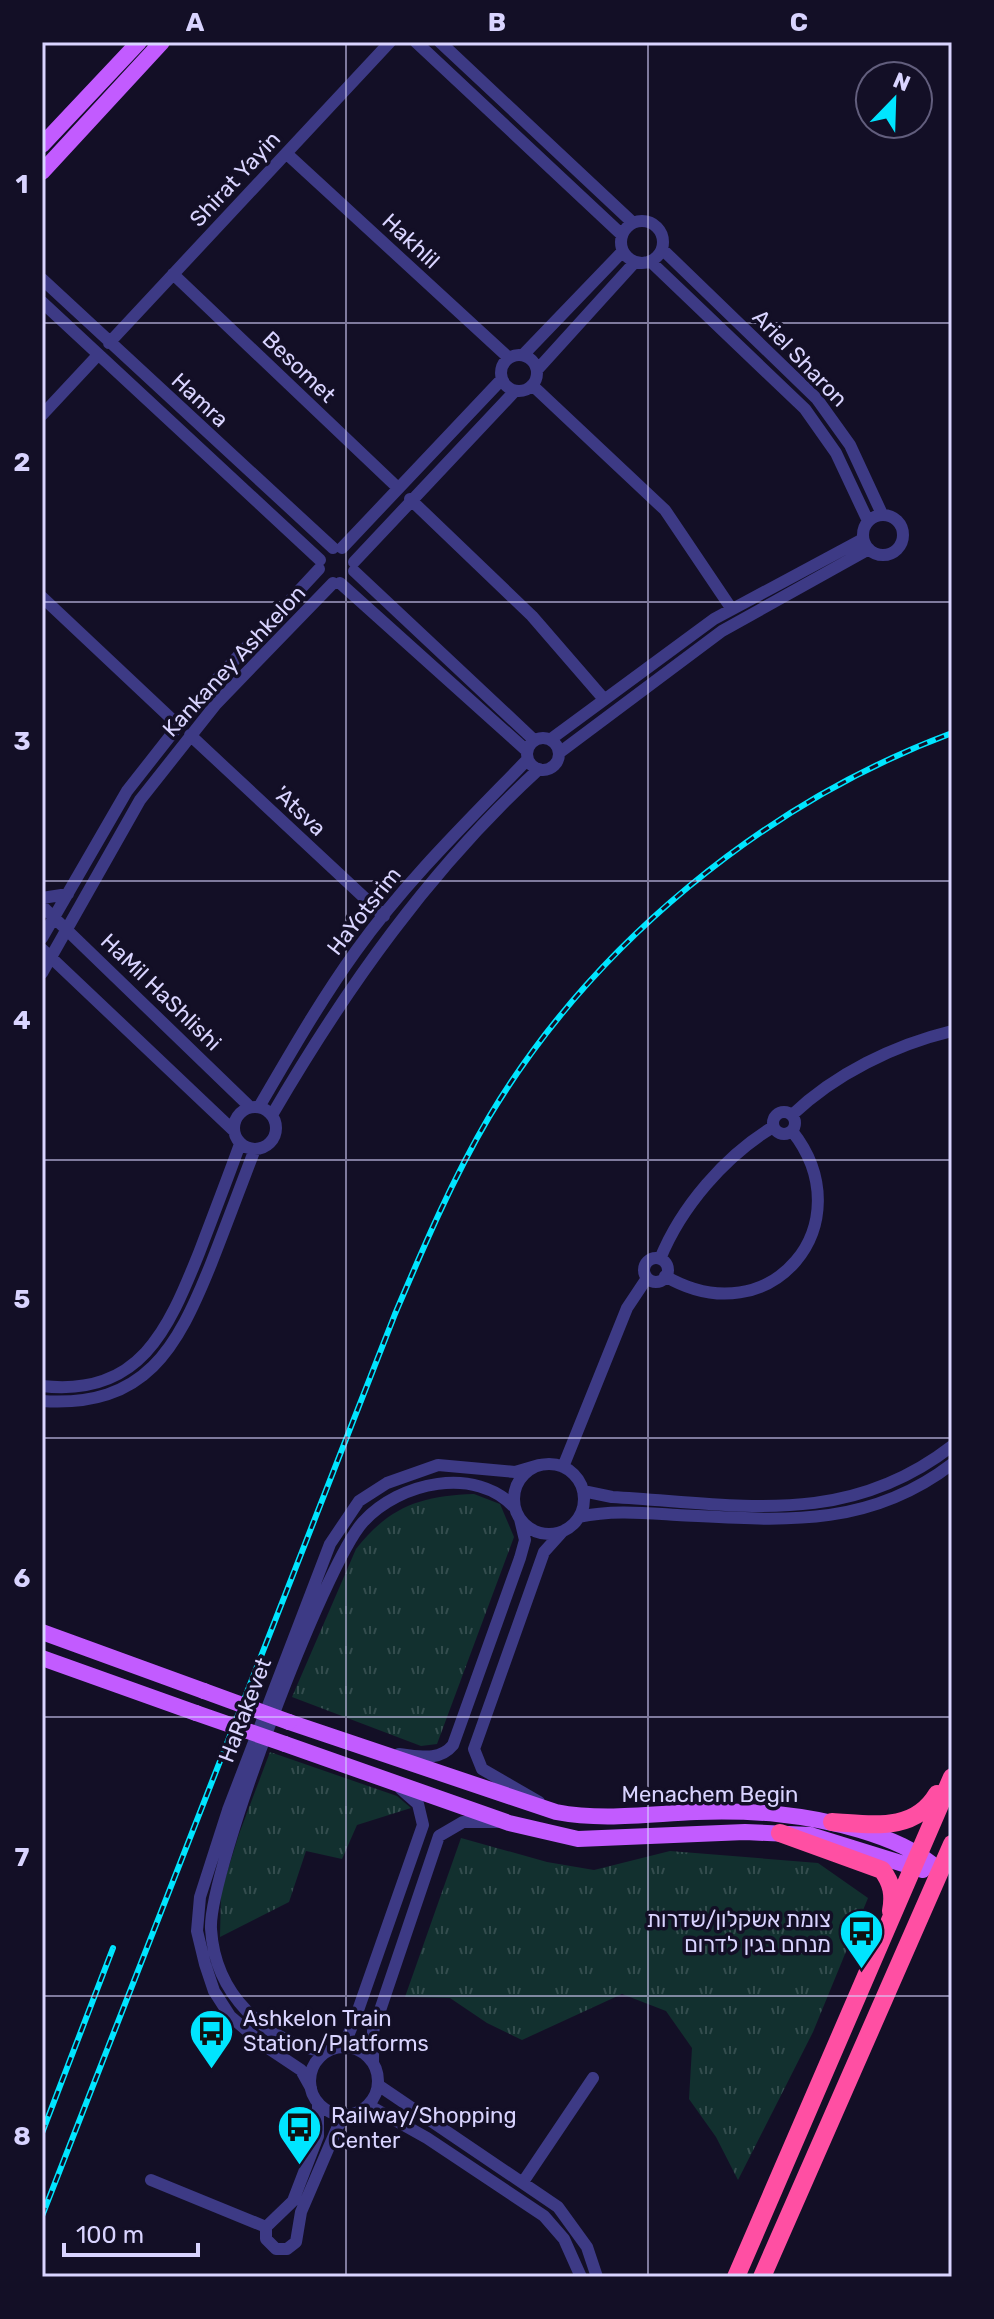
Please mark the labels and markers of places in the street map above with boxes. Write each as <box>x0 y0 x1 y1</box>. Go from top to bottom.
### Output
place label: צומת אשקלון/שדרות מנחם בגין לדרום <box>647 1906 831 1958</box>
bus stop icon: צומת אשקלון/שדרות מנחם בגין לדרום <box>838 1908 886 1971</box>
place label: Ashkelon Train Station/Platforms <box>243 2005 429 2057</box>
bus stop icon: Ashkelon Train Station/Platforms <box>188 2007 236 2070</box>
place label: Railway/Shopping Center <box>331 2102 517 2154</box>
bus stop icon: Railway/Shopping Center <box>276 2104 324 2167</box>

